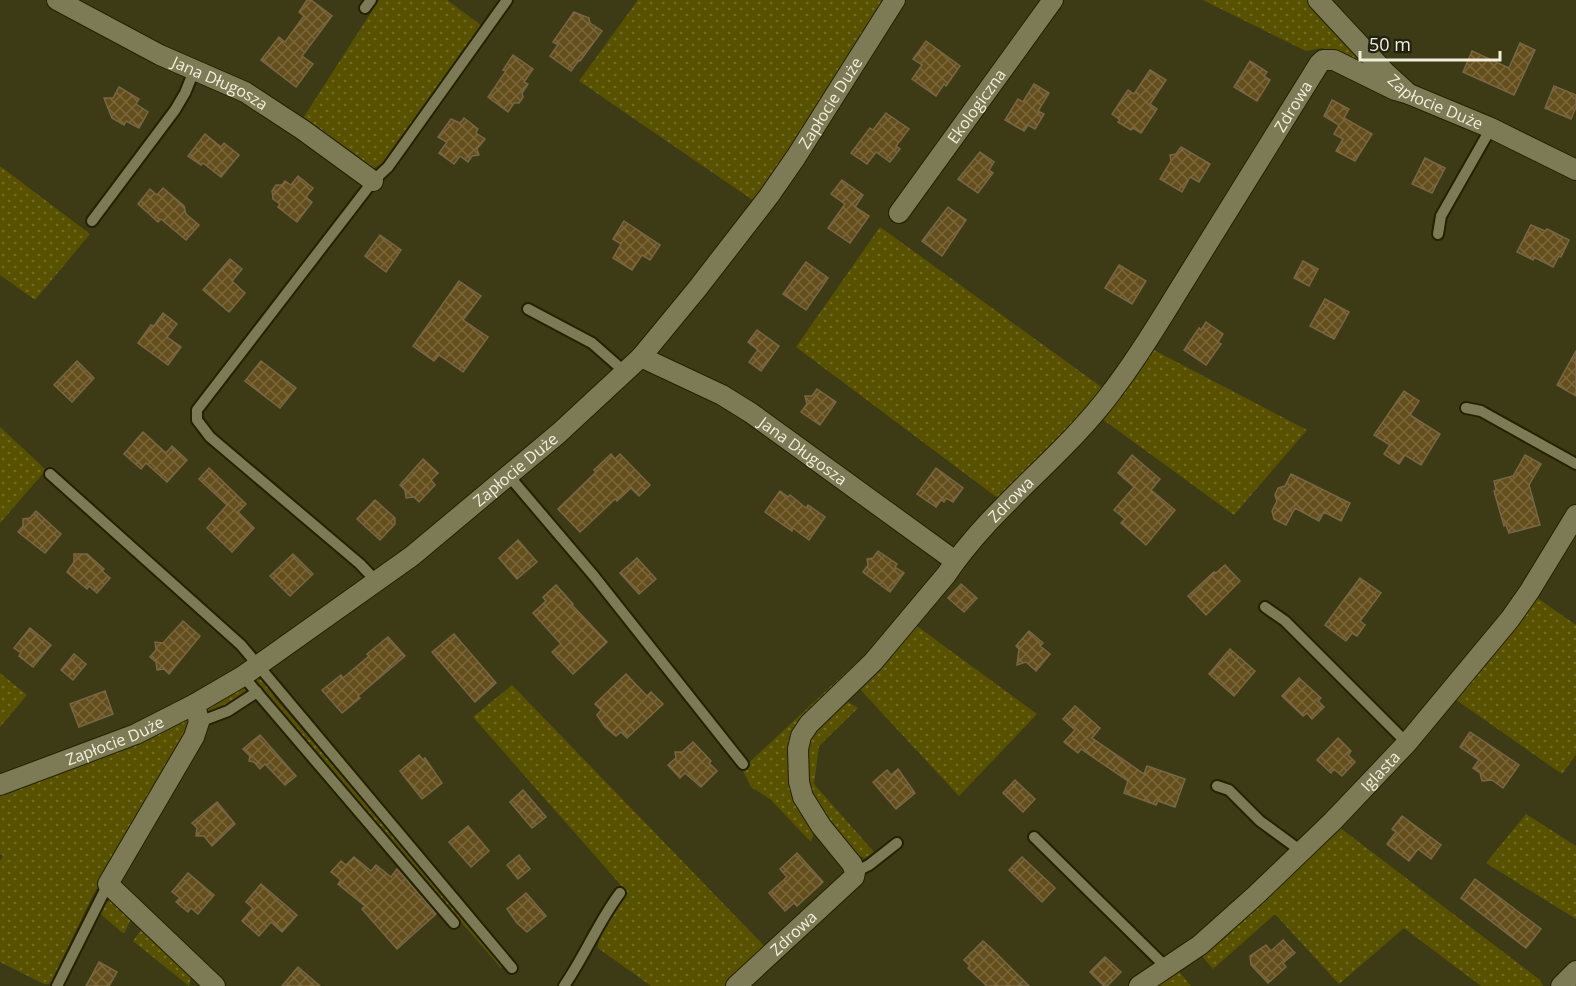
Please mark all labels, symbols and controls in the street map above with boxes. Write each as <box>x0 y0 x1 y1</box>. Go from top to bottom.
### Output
scale bar <box>1360 24 1500 62</box>
text: 50 m <box>1369 32 1411 56</box>
street label: Jana Długosza <box>167 50 272 115</box>
street label: Zapłocie Duże <box>793 53 867 153</box>
street label: Ekologiczna <box>942 64 1011 148</box>
street label: Zapłocie Duże <box>1383 69 1486 135</box>
street label: Zdrowa <box>1269 77 1317 136</box>
street label: Jana Długosza <box>753 410 852 490</box>
street label: Zapłocie Duże <box>468 428 562 511</box>
street label: Zdrowa <box>983 472 1038 527</box>
street label: Zapłocie Duże <box>62 711 168 770</box>
street label: Iglasta <box>1356 746 1405 796</box>
street label: Zdrowa <box>765 906 821 960</box>

